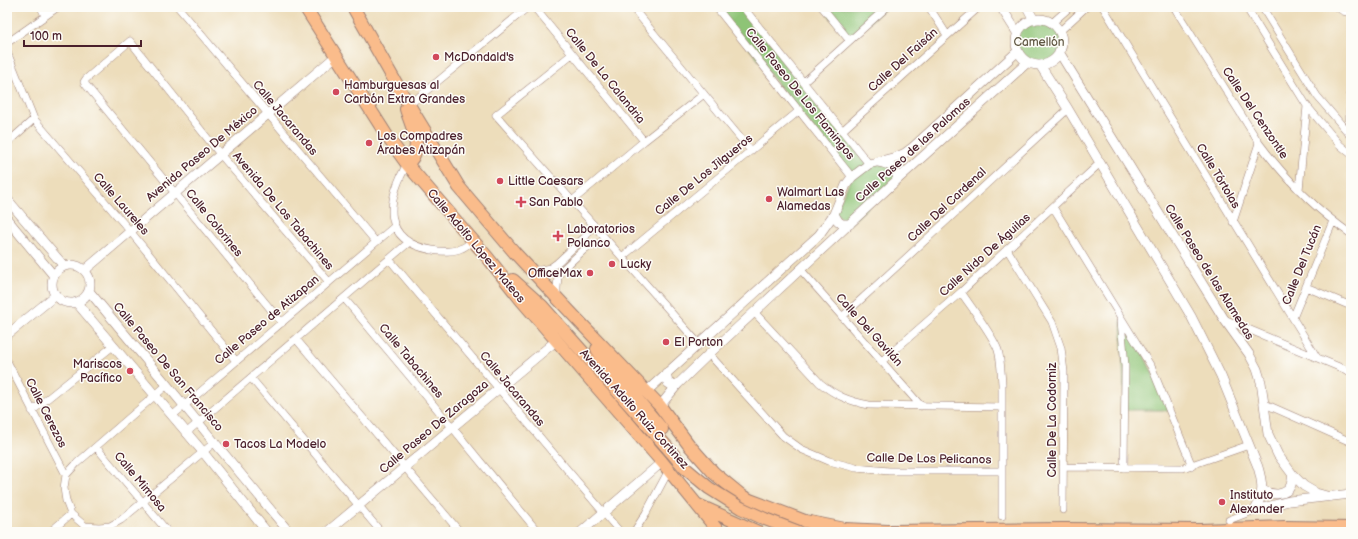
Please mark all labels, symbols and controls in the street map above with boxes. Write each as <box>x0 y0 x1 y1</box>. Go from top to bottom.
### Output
scale bar <box>24 22 141 48</box>
street label: Calle De La Calandria <box>562 25 648 127</box>
street label: Calle Paseo De Los Flamingos <box>742 25 858 163</box>
street label: Calle Del Faisán <box>865 25 941 95</box>
text: 100 m <box>30 29 62 44</box>
park label: Camellón <box>1013 35 1065 50</box>
place label: McDondald's <box>444 50 514 65</box>
marker: McDondald's <box>431 52 441 62</box>
street label: Calle Del Cenzontle <box>1219 64 1291 162</box>
street label: Calle Jacarandas <box>249 77 321 159</box>
place label: Hamburguesas al Carbón Extra Grandes <box>344 78 465 107</box>
marker: Hamburguesas al Carbón Extra Grandes <box>331 87 341 97</box>
street label: Calle Paseo de las Palomas <box>852 94 974 206</box>
street label: Avenida Paseo De México <box>143 103 261 205</box>
place label: Los Compadres Árabes Atizapán <box>377 129 465 158</box>
street label: Calle De Los Jilgueros <box>652 131 756 219</box>
marker: Los Compadres Árabes Atizapán <box>364 138 374 148</box>
street label: Calle Tórtolas <box>1193 141 1243 211</box>
street label: Avenida De Los Tabachines <box>229 149 337 273</box>
street label: Calle Del Cardenal <box>905 165 989 245</box>
street label: Calle Laureles <box>90 170 152 238</box>
place label: Little Caesars <box>508 174 584 189</box>
marker: Little Caesars <box>495 176 505 186</box>
place label: Walmart Las Alamedas <box>777 185 844 214</box>
street label: Calle Colorines <box>182 186 246 260</box>
street label: Calle Adolfo López Mateos <box>424 186 528 306</box>
marker: Walmart Las Alamedas <box>764 194 774 204</box>
place label: San Pablo <box>529 195 583 210</box>
marker: San Pablo <box>516 197 526 207</box>
street label: Calle Paseo de las Alamedas <box>1161 201 1257 343</box>
street label: Calle Nido De Águilas <box>935 209 1034 300</box>
place label: Laboratorios Polanco <box>567 222 635 251</box>
street label: Calle Del Tucán <box>1279 223 1325 307</box>
marker: Laboratorios Polanco <box>552 230 564 242</box>
place label: Lucky <box>620 257 652 272</box>
marker: Lucky <box>607 259 617 269</box>
place label: OfficeMax <box>528 266 582 281</box>
marker: OfficeMax <box>585 268 595 278</box>
street label: Calle Paseo de Atizapan <box>212 272 323 368</box>
street label: Calle Del Gavilán <box>832 290 906 370</box>
street label: Calle Paseo De San Francisco <box>110 299 227 435</box>
street label: Calle Tabachines <box>376 321 447 401</box>
place label: El Porton <box>674 335 723 350</box>
marker: El Porton <box>661 337 671 347</box>
street label: Avenida Adolfo Ruiz Cortinez <box>576 346 692 472</box>
street label: Calle Jacarandas <box>476 348 548 430</box>
place label: Mariscos Pacífico <box>73 357 122 386</box>
street label: Calle De La Codorniz <box>1045 362 1060 478</box>
marker: Mariscos Pacífico <box>125 366 135 376</box>
street label: Calle Cerezos <box>22 376 70 450</box>
street label: Calle Paseo De Zaragoza <box>376 377 492 477</box>
place label: Tacos La Modelo <box>234 437 326 452</box>
marker: Tacos La Modelo <box>221 439 231 449</box>
street label: Calle Mimosa <box>111 449 170 515</box>
street label: Calle De Los Pelicanos <box>866 450 992 468</box>
place label: Instituto Alexander <box>1230 488 1285 517</box>
marker: Instituto Alexander <box>1217 497 1227 507</box>

